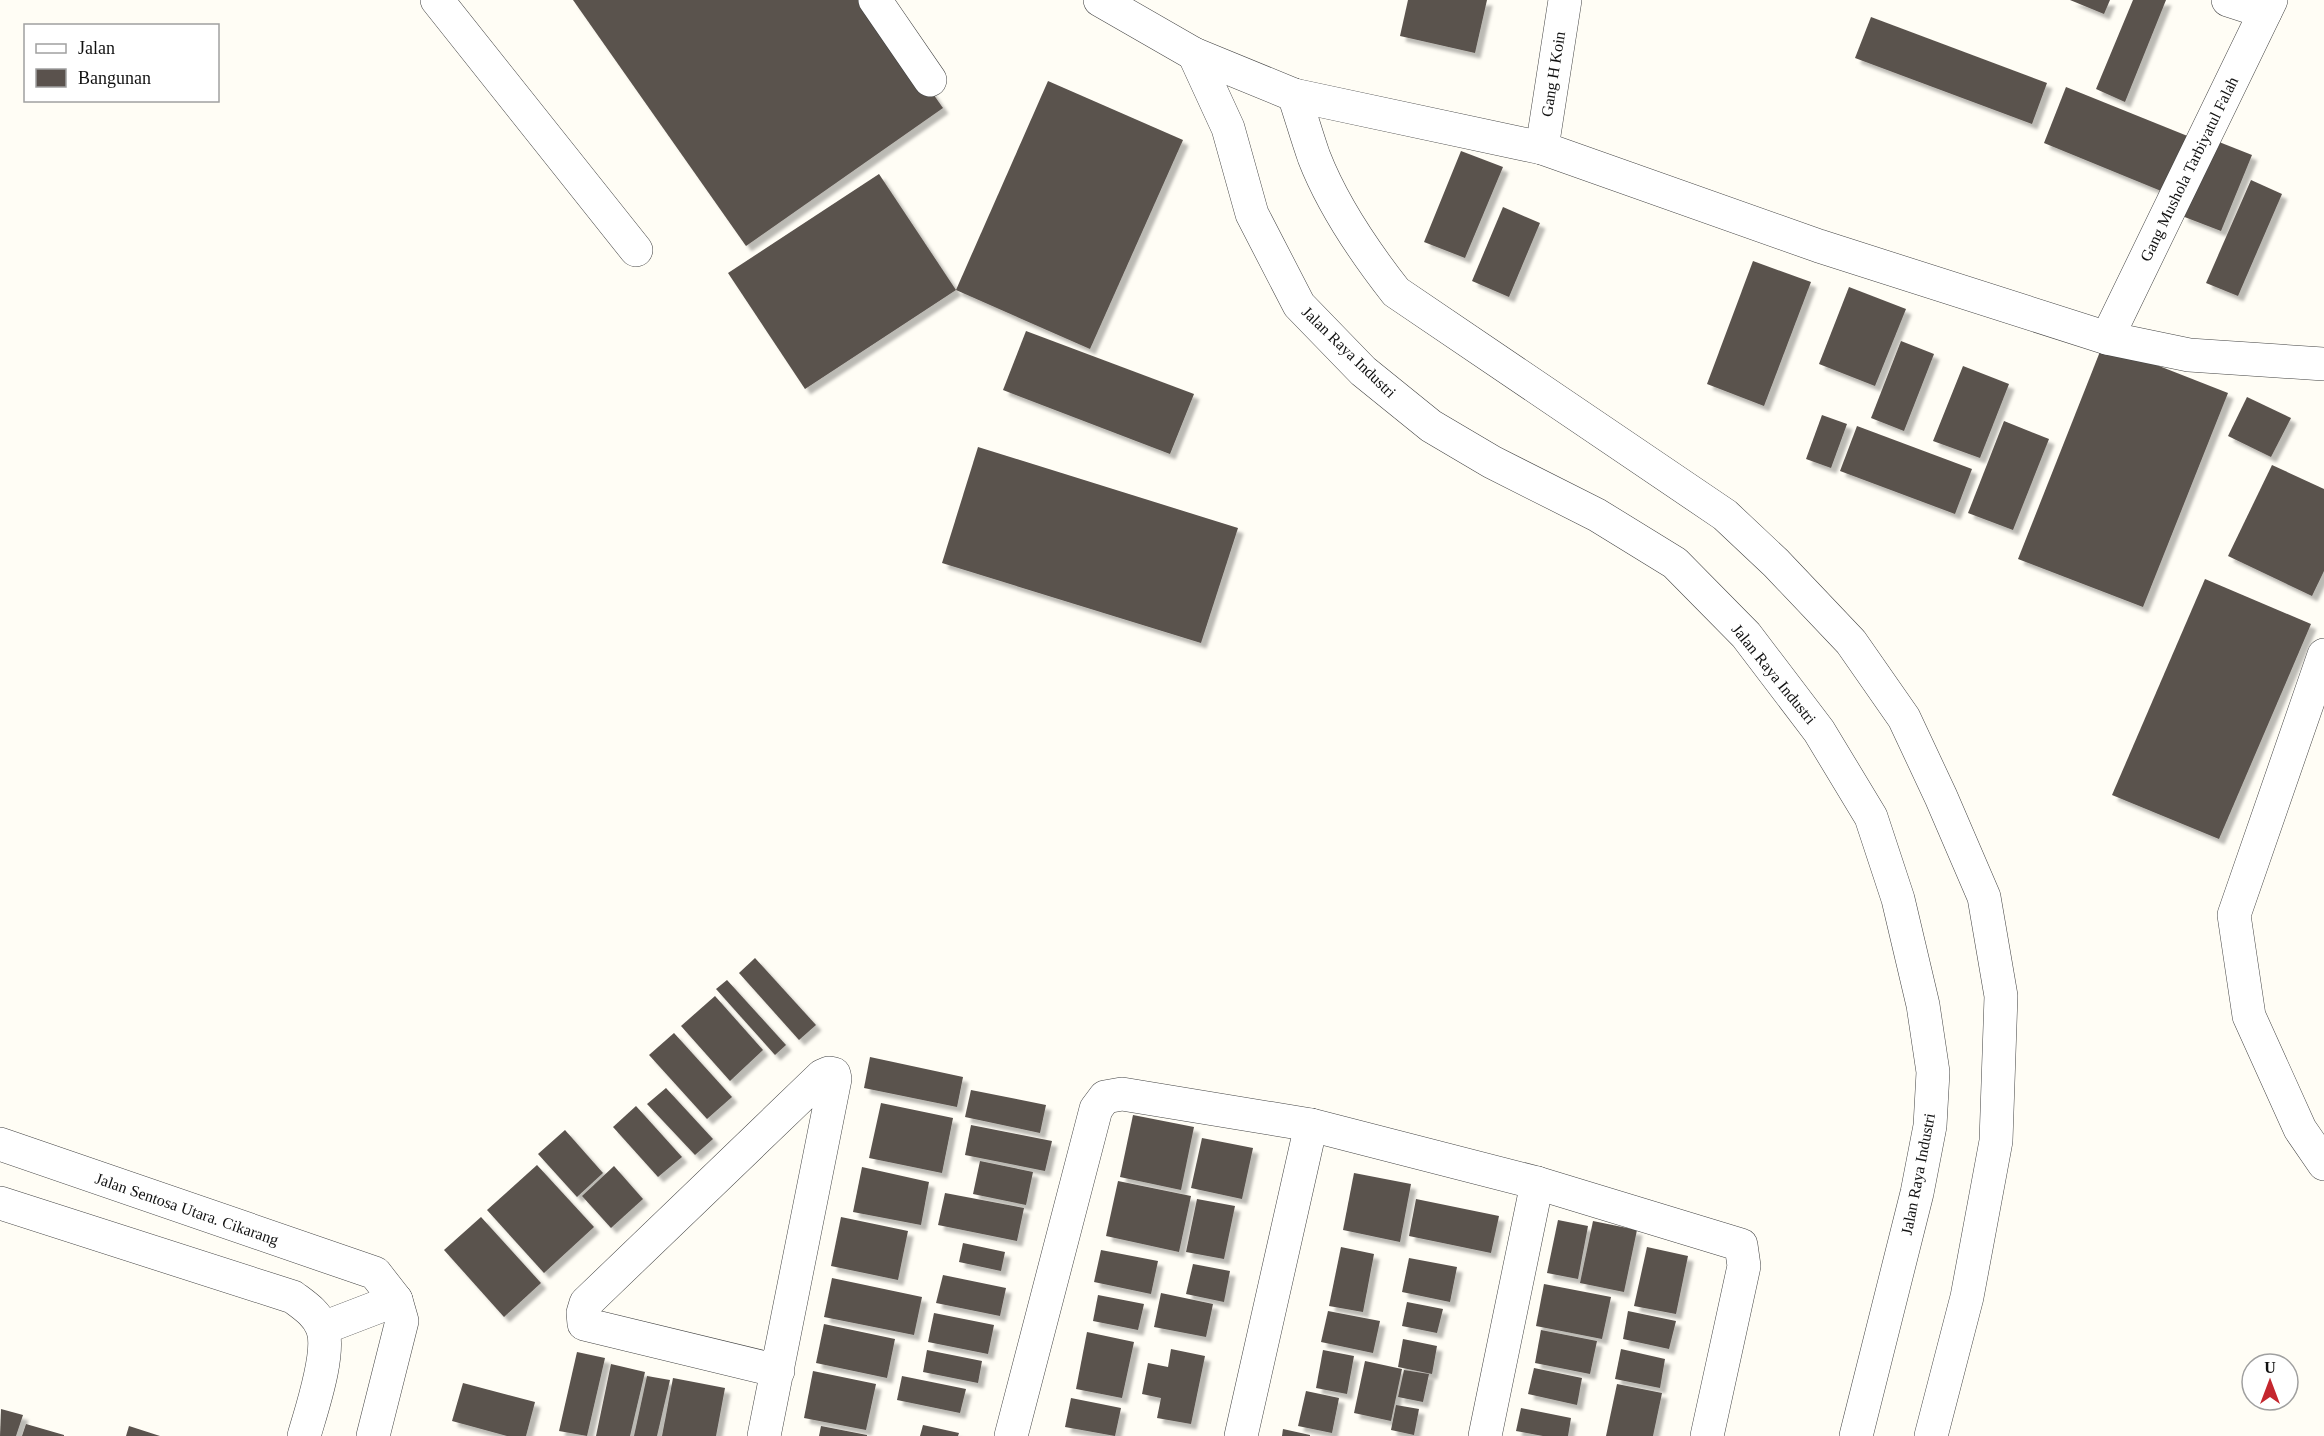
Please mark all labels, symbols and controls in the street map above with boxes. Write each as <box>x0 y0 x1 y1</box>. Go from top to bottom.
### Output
legend <box>24 24 219 102</box>
street label: Gang H Koin <box>1538 30 1569 118</box>
text: Jalan <box>78 38 115 58</box>
text: Bangunan <box>78 68 151 88</box>
street label: Gang Mushola Tarbiyatul Falah <box>2137 74 2242 265</box>
street label: Jalan Raya Industri <box>1298 303 1400 402</box>
street label: Jalan Raya Industri <box>1728 621 1820 728</box>
street label: Jalan Raya Industri <box>1898 1111 1939 1236</box>
street label: Jalan Sentosa Utara. Cikarang <box>93 1170 281 1249</box>
north arrow <box>2240 1352 2300 1412</box>
text: U <box>2264 1359 2276 1376</box>

